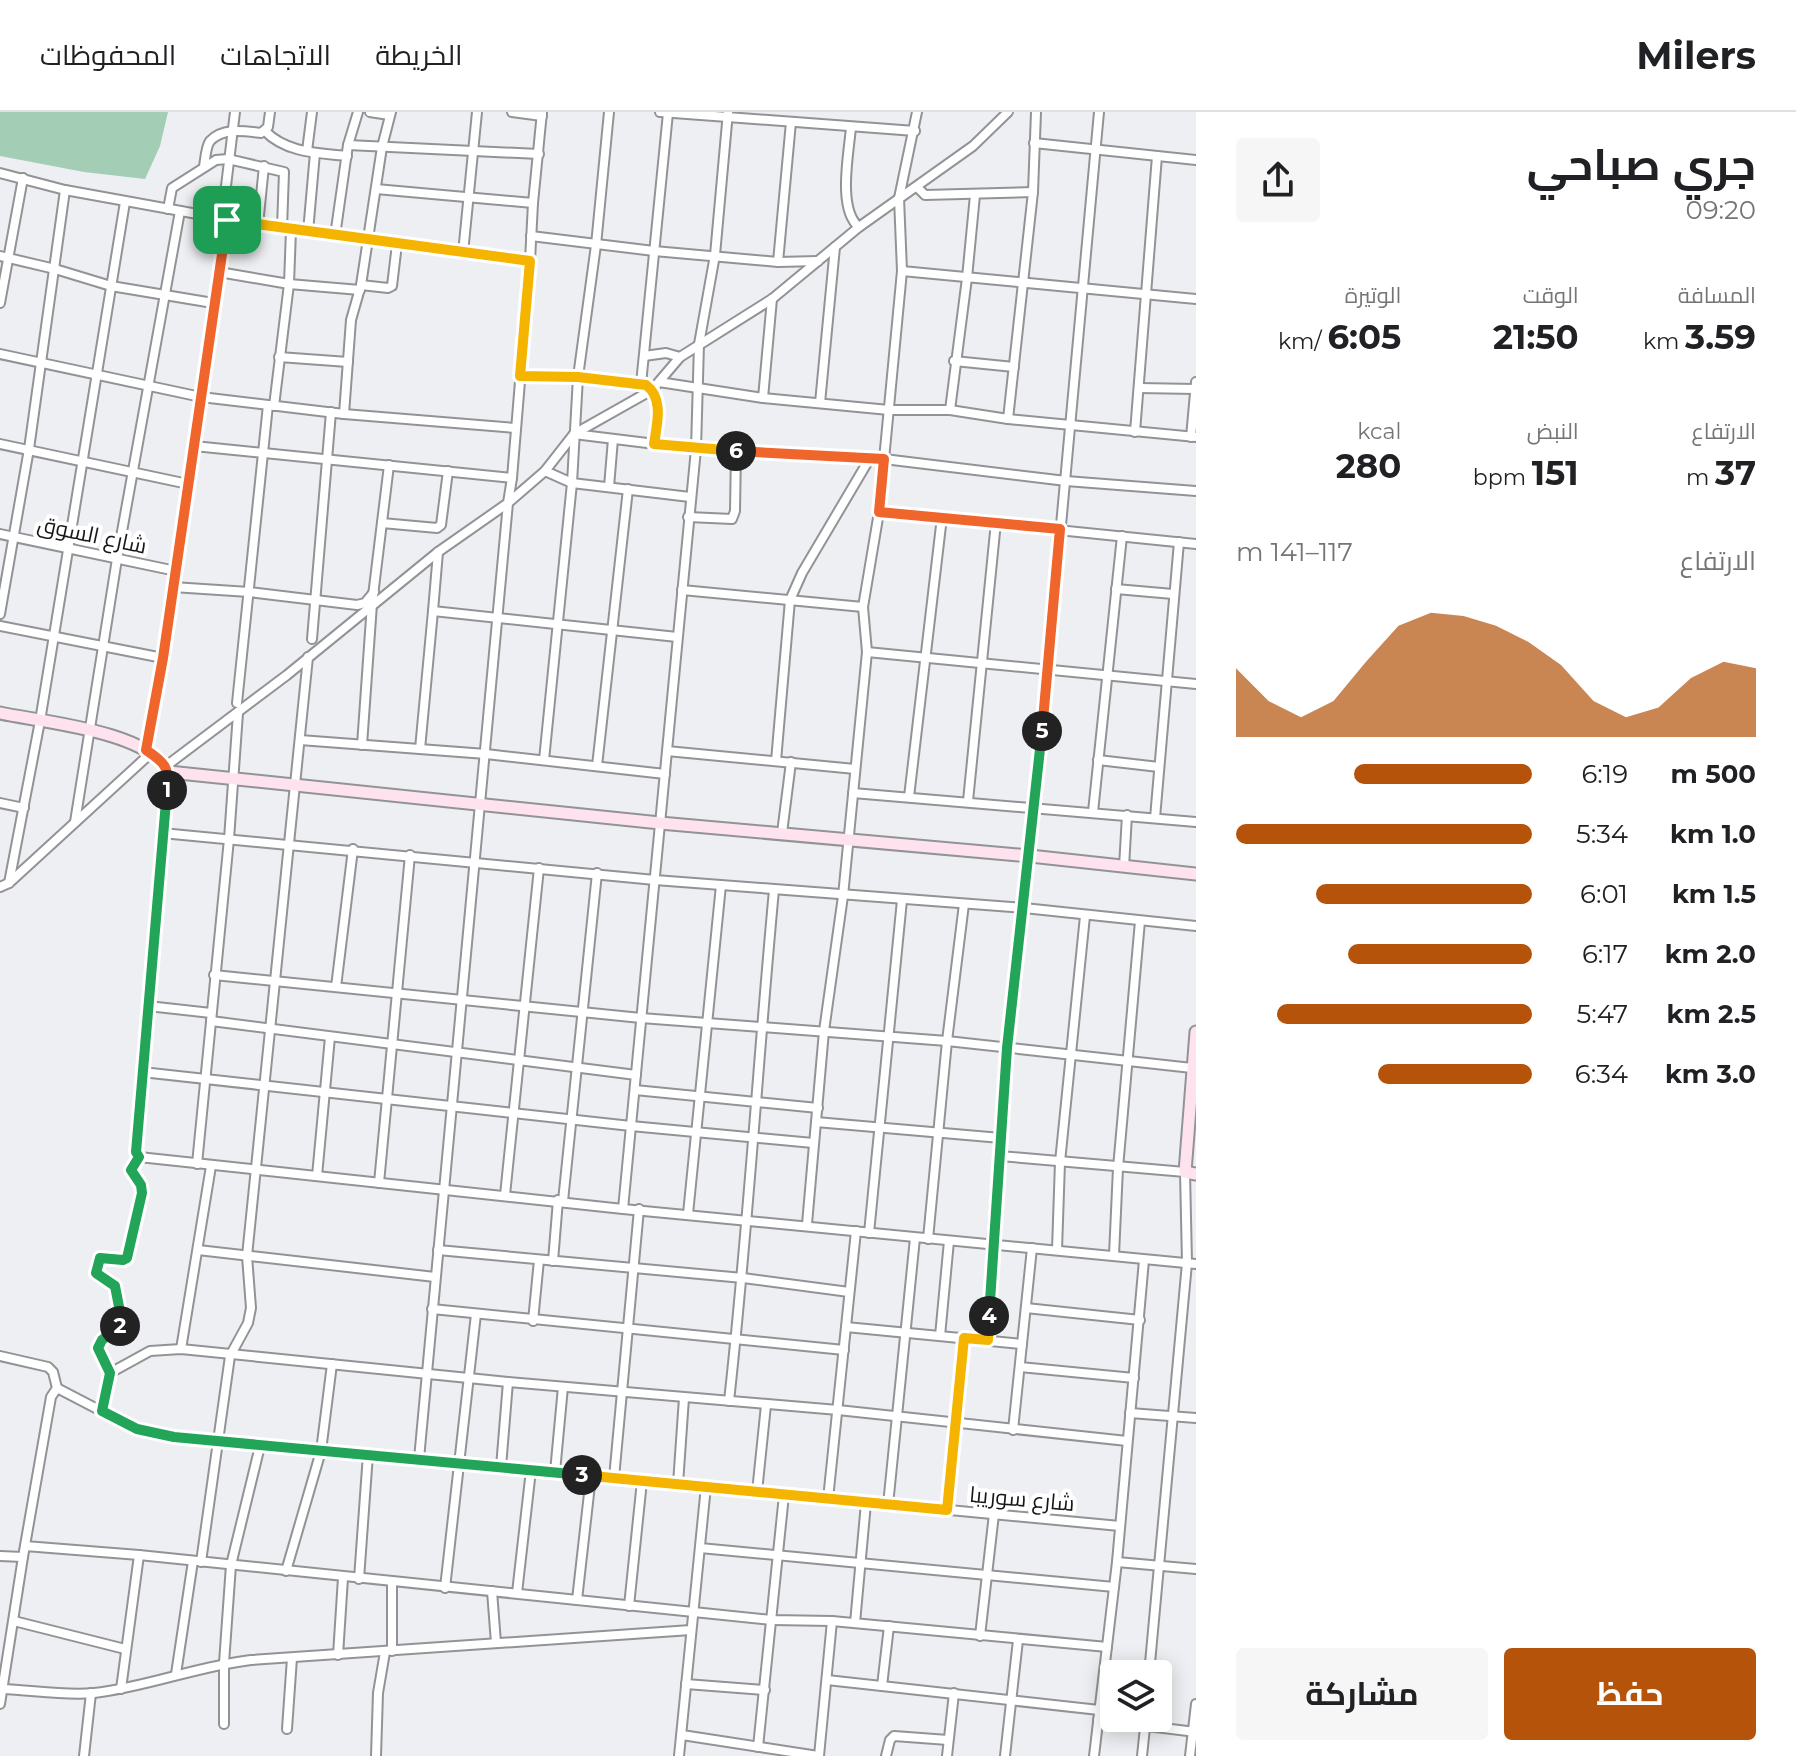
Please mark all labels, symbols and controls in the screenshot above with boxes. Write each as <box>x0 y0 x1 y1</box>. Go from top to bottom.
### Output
text: Milers <box>1636 32 1756 79</box>
text: المحفوظات <box>40 38 176 72</box>
text: الاتجاهات <box>220 38 331 72</box>
text: الخريطة <box>375 38 463 72</box>
text: جري صباحي <box>1527 137 1756 191</box>
button: share <box>1236 138 1320 222</box>
pin <box>193 186 261 254</box>
text: 09:20 <box>1686 194 1756 226</box>
icon: arrive <box>205 198 249 242</box>
text: الوتيرة <box>1345 282 1401 309</box>
text: الوقت <box>1523 282 1579 309</box>
text: المسافة <box>1678 282 1756 309</box>
text: 6:05 <box>1327 316 1401 358</box>
text: 21:50 <box>1493 316 1579 358</box>
text: 3.59 <box>1685 316 1756 358</box>
text: /km <box>1278 328 1327 355</box>
text: km <box>1643 328 1685 355</box>
text: kcal <box>1357 418 1401 445</box>
text: النبض <box>1527 418 1579 445</box>
text: الارتفاع <box>1692 418 1756 445</box>
pin: 6 <box>716 431 756 471</box>
text: 6 <box>729 437 743 464</box>
text: 280 <box>1336 445 1401 487</box>
text: 151 <box>1532 452 1579 494</box>
text: 37 <box>1715 452 1756 494</box>
text: bpm <box>1473 464 1532 491</box>
text: m <box>1686 464 1715 491</box>
street label: شارع السوق <box>35 510 149 561</box>
text: 117–141 m <box>1236 536 1353 568</box>
text: الارتفاع <box>1680 545 1756 577</box>
pin: 5 <box>1022 711 1062 751</box>
text: 5 <box>1035 717 1049 744</box>
text: 6:19 <box>1581 758 1628 790</box>
text: 500 m <box>1671 758 1756 790</box>
pin: 1 <box>147 770 187 810</box>
text: 1 <box>163 776 171 803</box>
text: 5:34 <box>1576 818 1628 850</box>
text: 1.0 km <box>1670 818 1756 850</box>
text: 6:01 <box>1580 878 1628 910</box>
text: 1.5 km <box>1672 878 1756 910</box>
text: 6:17 <box>1582 938 1628 970</box>
text: 2.0 km <box>1665 938 1756 970</box>
text: 5:47 <box>1577 998 1628 1030</box>
text: 2.5 km <box>1667 998 1756 1030</box>
text: 6:34 <box>1575 1058 1628 1090</box>
text: 3.0 km <box>1665 1058 1756 1090</box>
pin: 4 <box>969 1296 1009 1336</box>
text: 4 <box>981 1302 997 1329</box>
pin: 2 <box>100 1306 140 1346</box>
text: 2 <box>114 1312 126 1339</box>
pin: 3 <box>562 1455 602 1495</box>
text: 3 <box>575 1461 589 1488</box>
street label: شارع سوريبا <box>968 1481 1076 1518</box>
button: مشاركة <box>1236 1648 1488 1740</box>
button: حفظ <box>1504 1648 1756 1740</box>
map controls <box>1100 1660 1172 1732</box>
button: layers <box>1100 1660 1172 1732</box>

